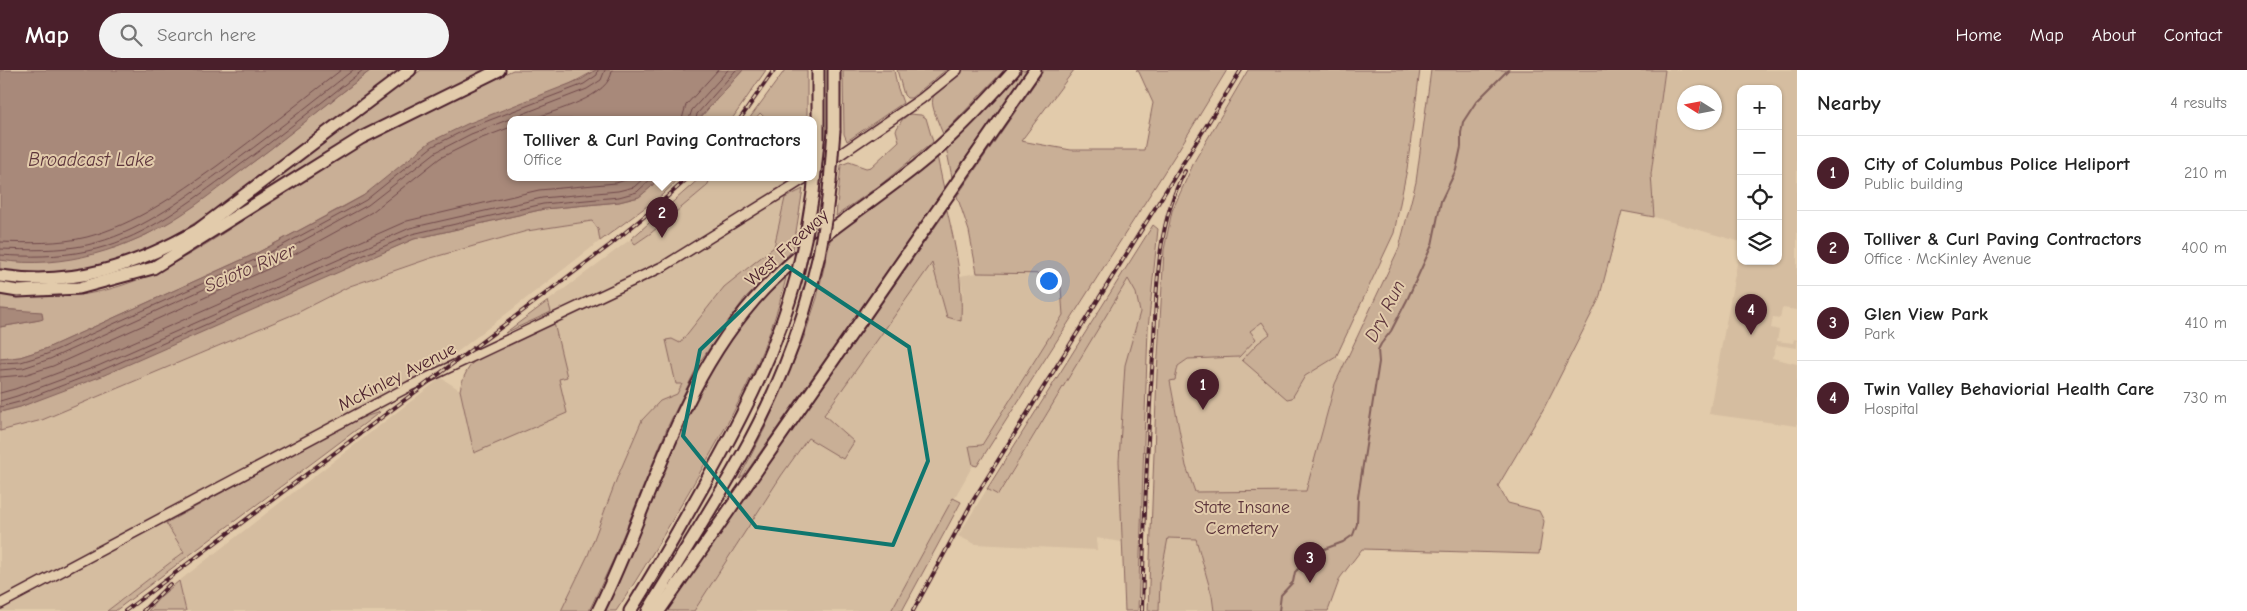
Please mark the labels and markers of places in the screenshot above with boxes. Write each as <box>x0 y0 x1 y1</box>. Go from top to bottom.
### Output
pin: 2 <box>646 197 678 238</box>
pin: 4 <box>1735 294 1767 335</box>
pin: 1 <box>1187 369 1219 410</box>
pin: 3 <box>1294 542 1326 583</box>

